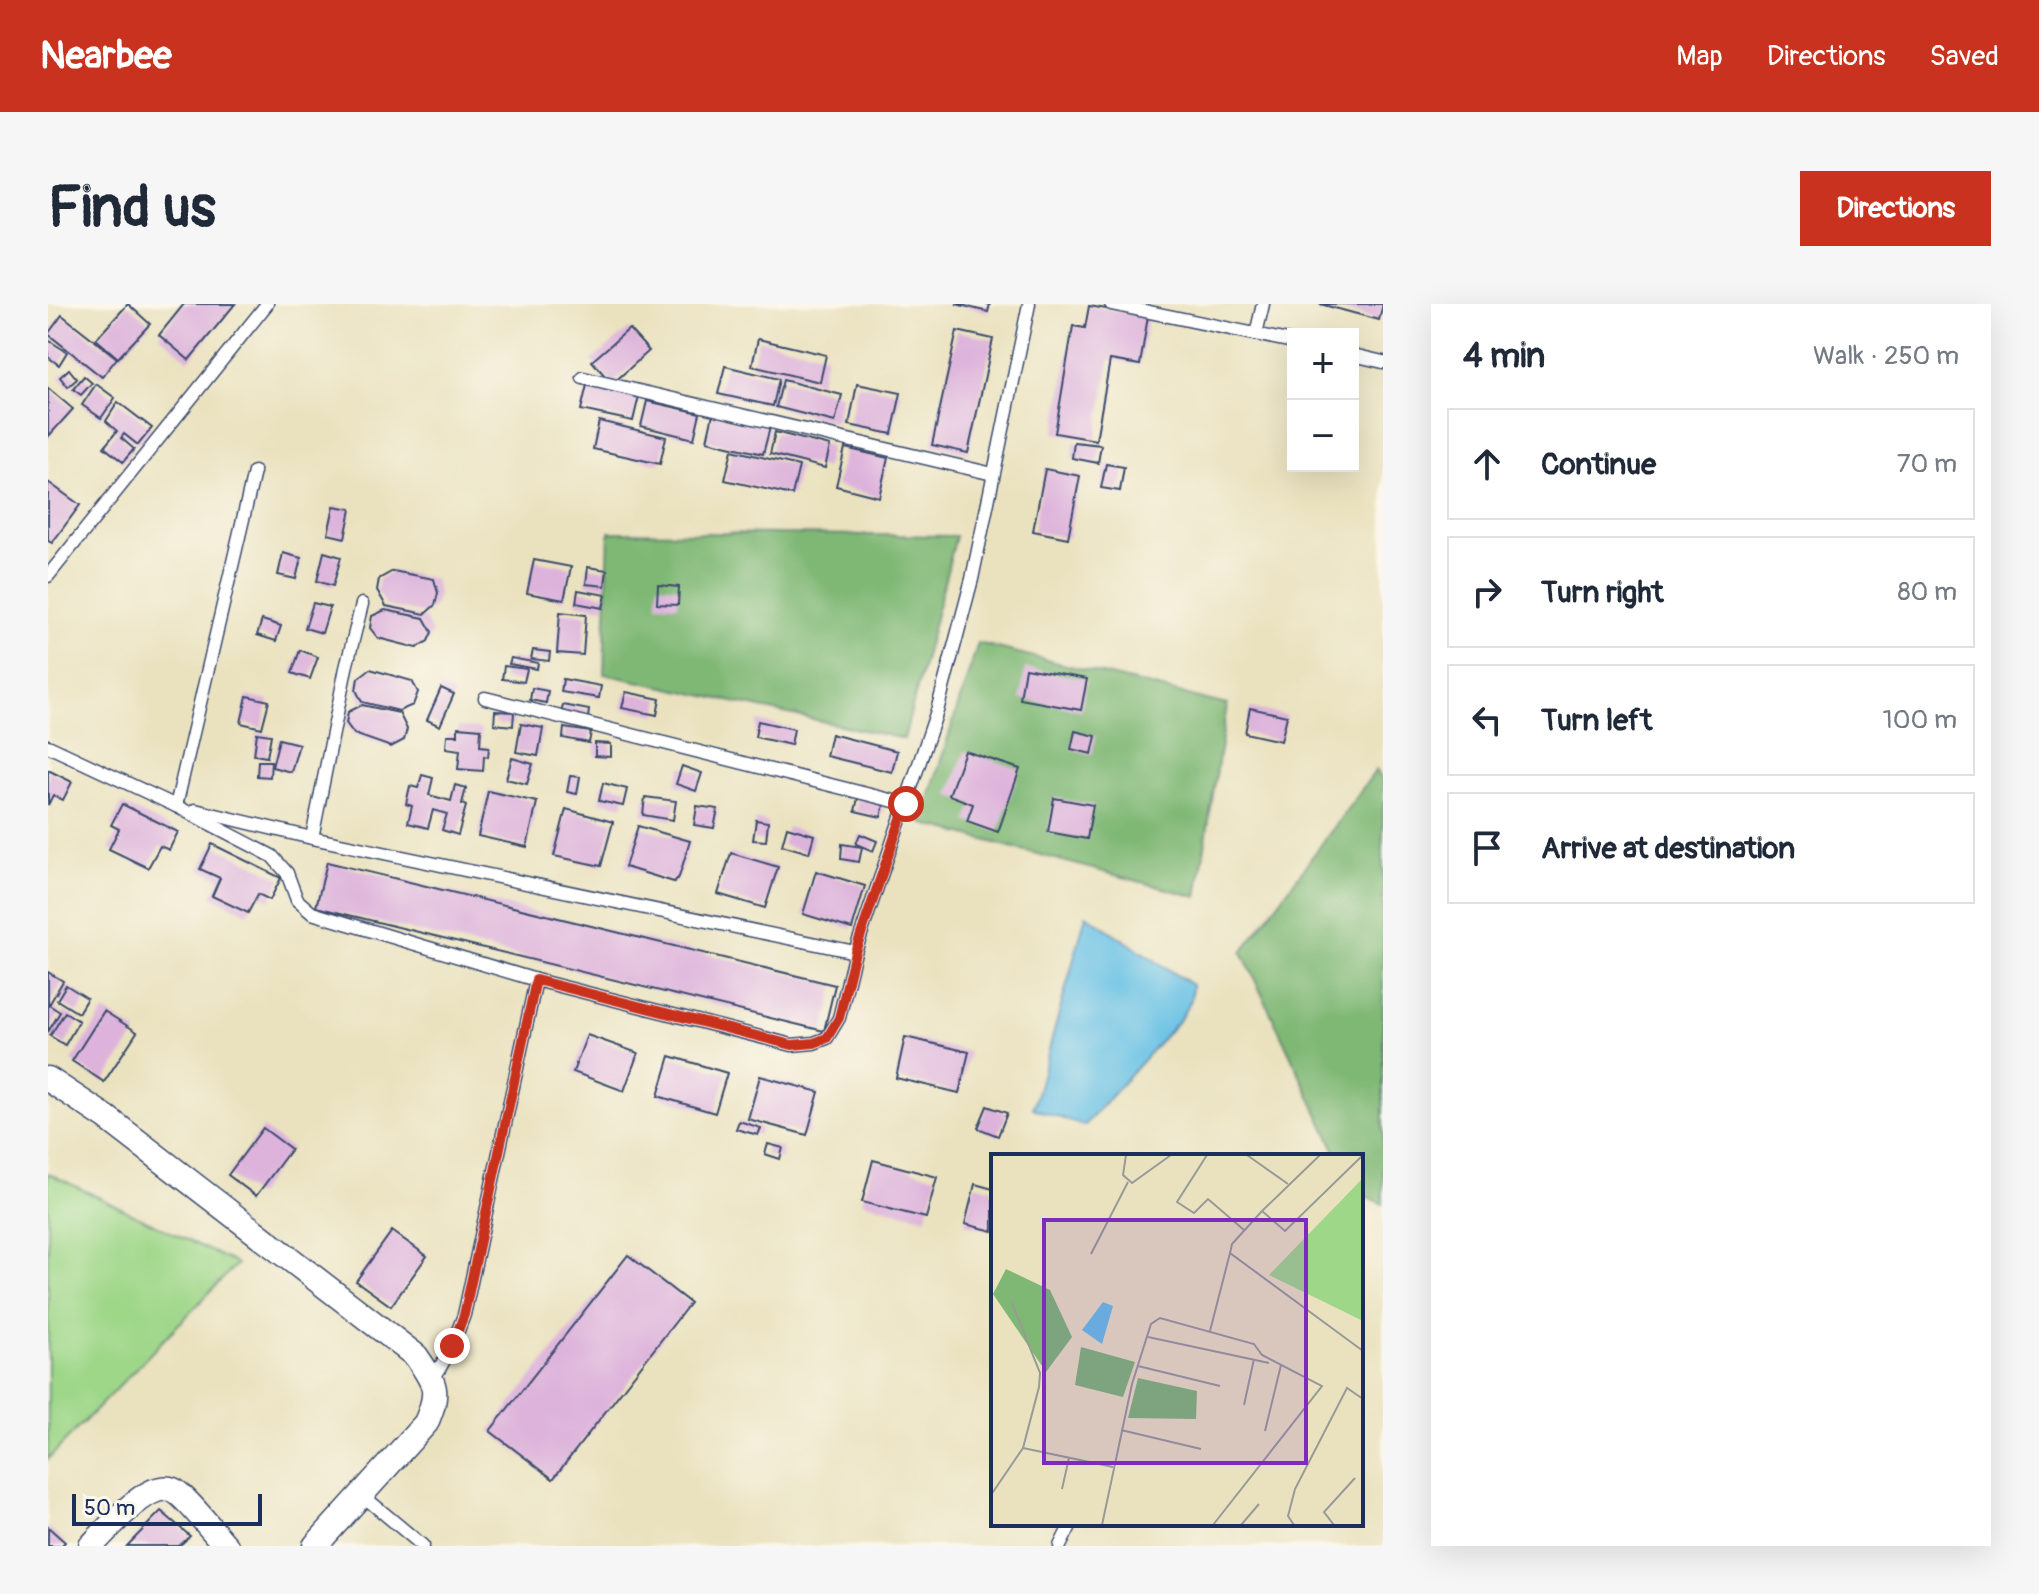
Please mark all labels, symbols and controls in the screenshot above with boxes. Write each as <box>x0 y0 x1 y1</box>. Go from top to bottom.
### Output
text: Nearbee <box>40 32 172 80</box>
text: Map <box>1676 39 1723 74</box>
text: Directions <box>1767 39 1886 74</box>
text: Saved <box>1930 39 1999 74</box>
button: Directions <box>1800 171 1991 246</box>
text: Find us <box>48 174 216 243</box>
map controls <box>1287 328 1359 472</box>
button: + <box>1287 328 1359 400</box>
text: 4 min <box>1463 335 1545 378</box>
text: Walk · 250 m <box>1813 340 1959 372</box>
button: − <box>1287 400 1359 472</box>
icon: ahead <box>1465 442 1509 486</box>
text: Continue <box>1541 446 1656 483</box>
text: 70 m <box>1897 448 1957 480</box>
icon: right <box>1465 570 1509 614</box>
text: Turn right <box>1541 574 1664 611</box>
text: 80 m <box>1897 576 1957 608</box>
icon: left <box>1465 698 1509 742</box>
text: Turn left <box>1541 702 1652 739</box>
text: 100 m <box>1883 704 1957 736</box>
route start <box>888 786 924 822</box>
icon: arrive <box>1465 826 1509 870</box>
text: Arrive at destination <box>1541 830 1795 867</box>
inset map <box>991 1154 1363 1526</box>
route end <box>434 1328 470 1364</box>
scale bar <box>72 1490 262 1526</box>
text: 50 m <box>84 1494 135 1522</box>

